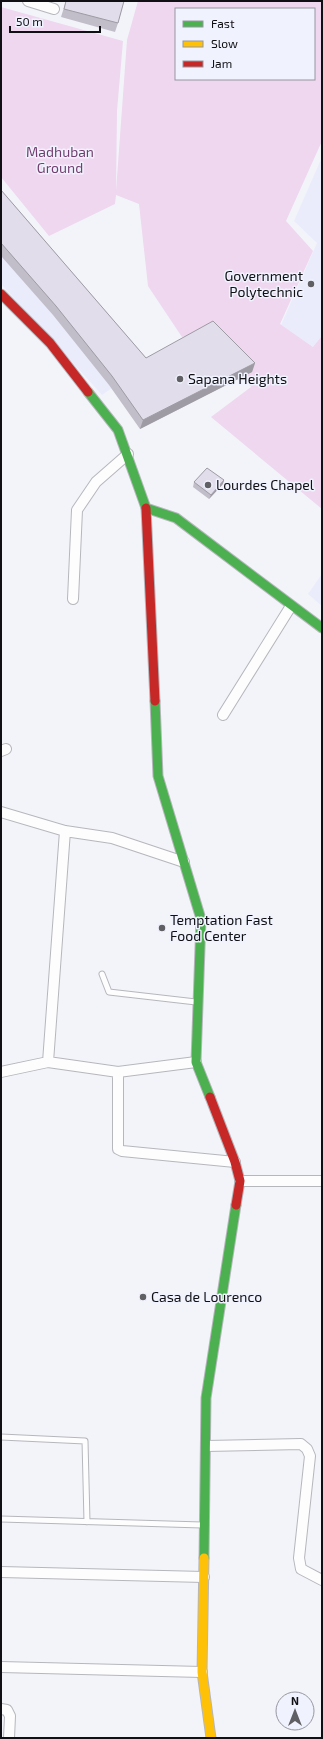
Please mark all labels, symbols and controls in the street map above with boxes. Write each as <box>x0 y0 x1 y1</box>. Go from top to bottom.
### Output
scale bar <box>10 8 100 34</box>
legend <box>175 8 315 80</box>
text: 50 m <box>16 14 43 28</box>
text: Fast <box>211 16 235 30</box>
text: Slow <box>211 36 238 50</box>
text: Jam <box>211 56 232 70</box>
park label: Madhuban Ground <box>26 143 94 176</box>
place label: Government Polytechnic <box>224 267 303 300</box>
marker: Government Polytechnic <box>306 279 316 289</box>
place label: Sapana Heights <box>188 370 287 387</box>
marker: Sapana Heights <box>175 374 185 384</box>
place label: Lourdes Chapel <box>216 476 315 493</box>
marker: Lourdes Chapel <box>203 480 213 490</box>
place label: Temptation Fast Food Center <box>170 911 273 944</box>
marker: Temptation Fast Food Center <box>157 923 167 933</box>
place label: Casa de Lourenco <box>151 1288 262 1305</box>
marker: Casa de Lourenco <box>138 1292 148 1302</box>
north arrow <box>275 1691 315 1731</box>
text: N <box>291 1694 299 1707</box>

